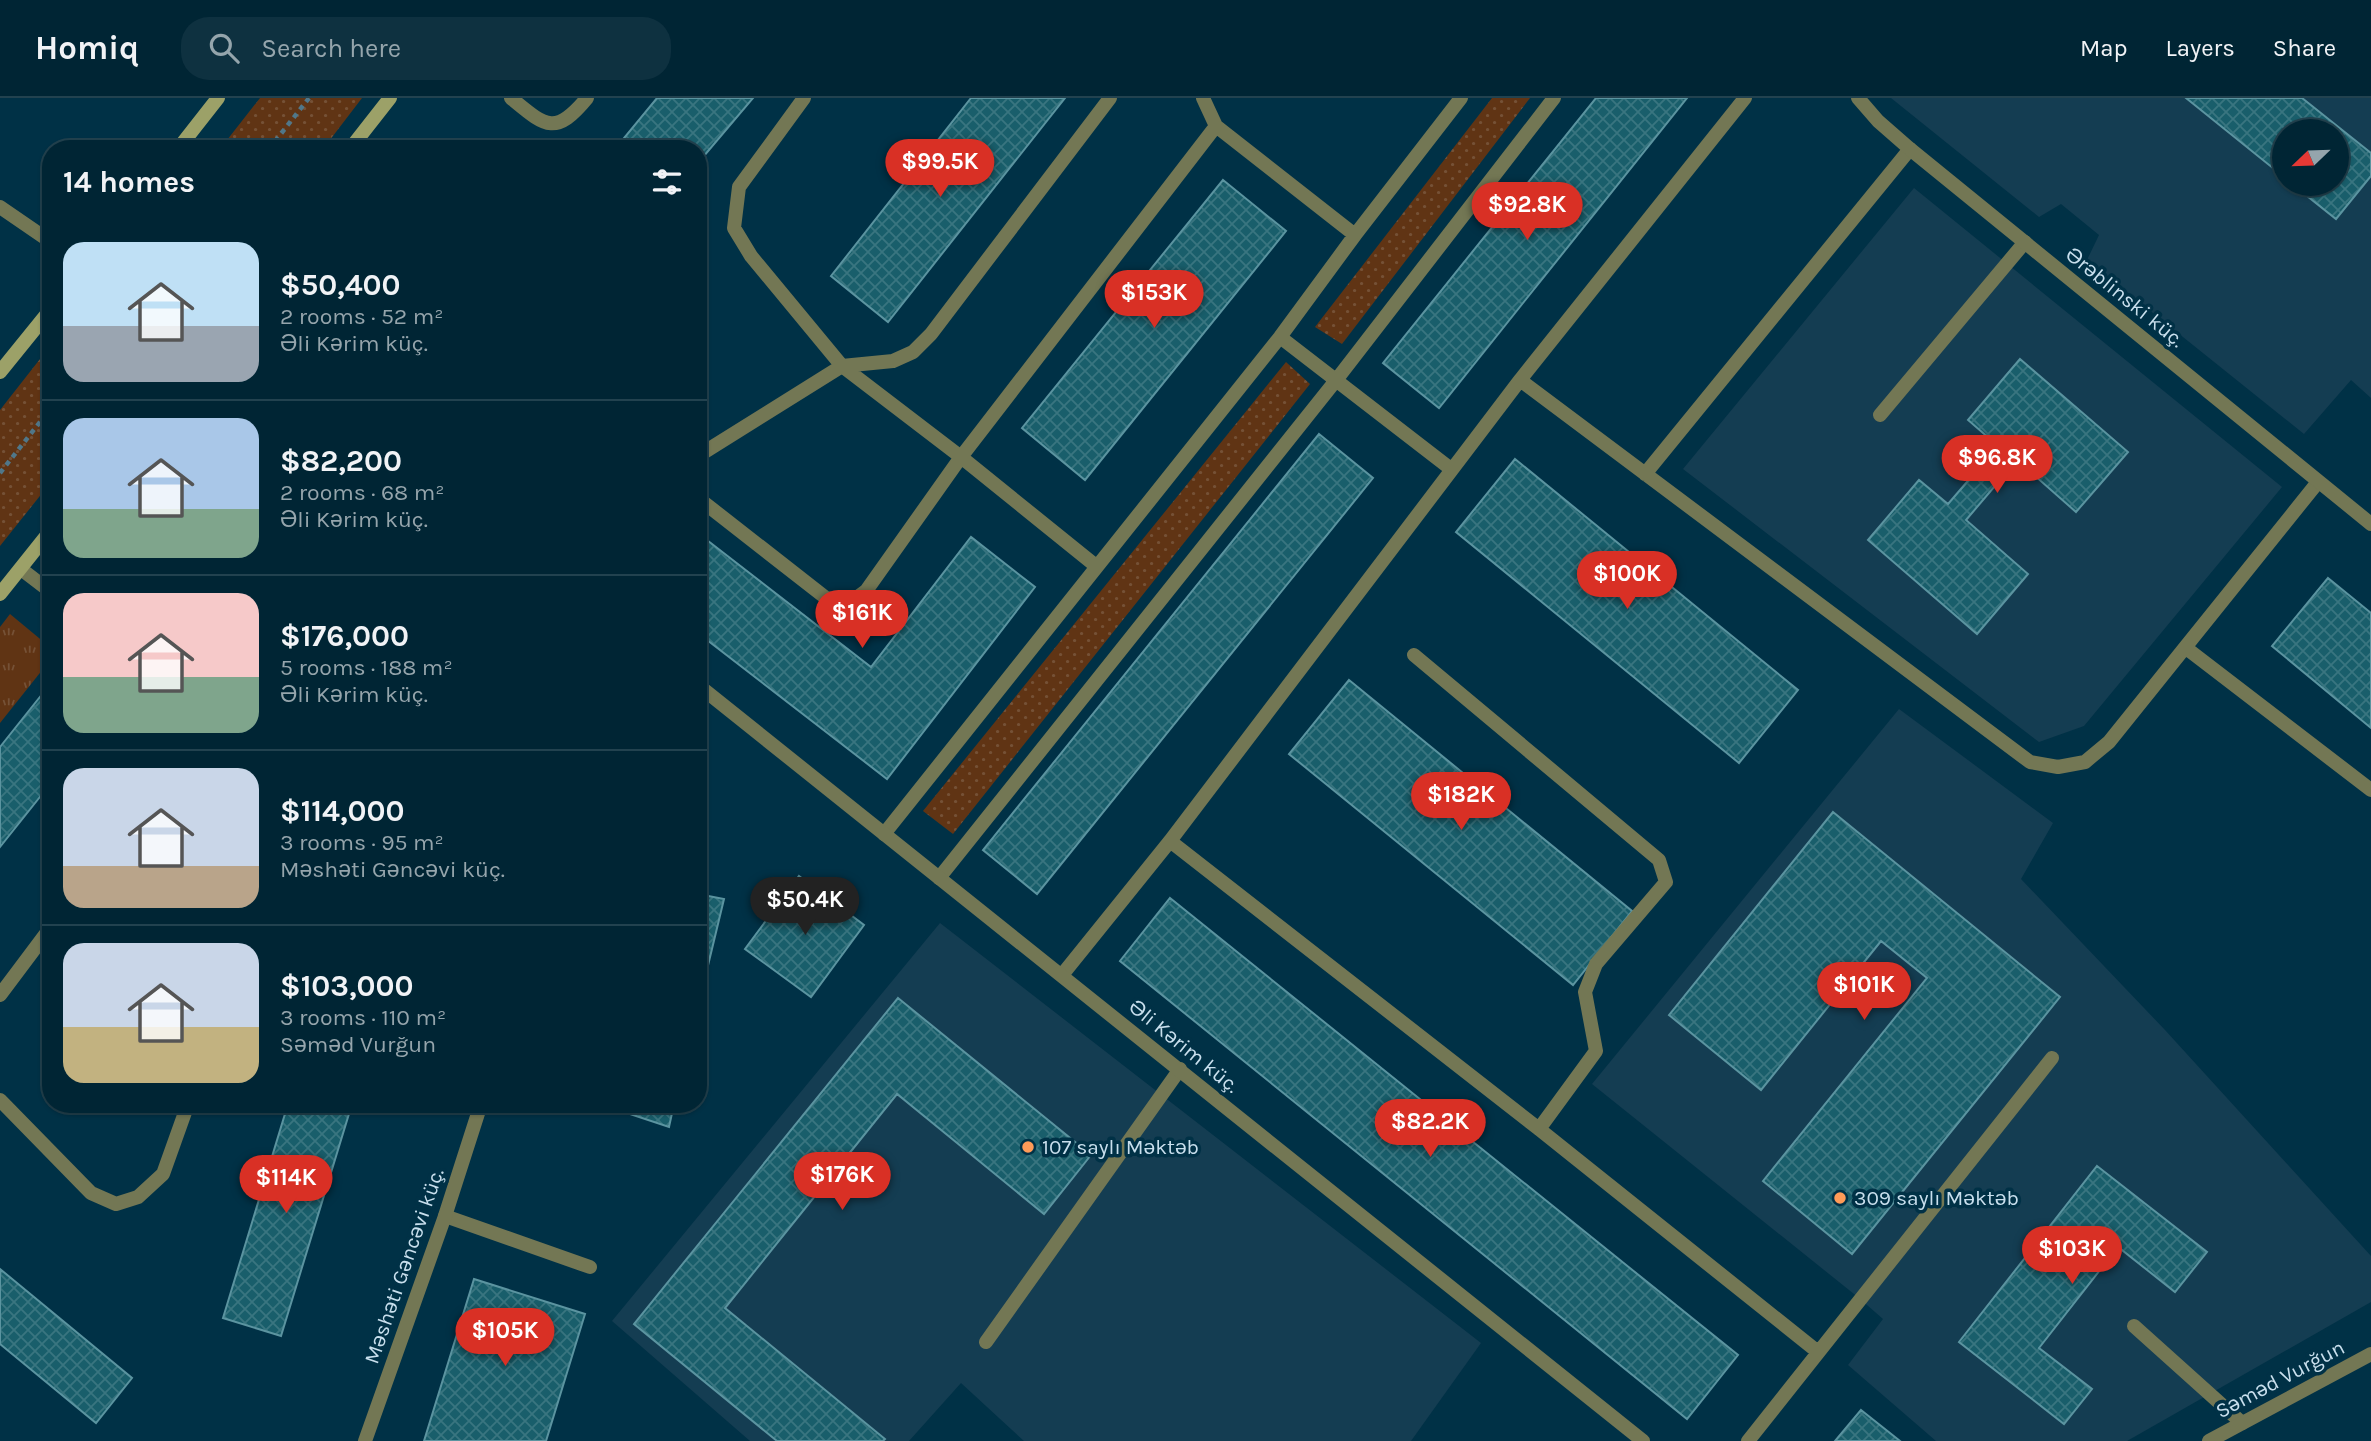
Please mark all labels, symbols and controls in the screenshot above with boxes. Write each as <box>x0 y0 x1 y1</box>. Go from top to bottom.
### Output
search box <box>181 17 671 80</box>
text: Homiq <box>35 29 139 67</box>
icon: search <box>205 29 243 67</box>
text: Search here <box>261 33 401 64</box>
text: Map <box>2080 34 2128 62</box>
text: Layers <box>2166 34 2235 62</box>
text: Share <box>2273 34 2336 62</box>
north arrow <box>2272 119 2348 196</box>
map controls <box>2272 119 2349 196</box>
pin: $99.5K <box>883 140 997 199</box>
text: $99.5K <box>901 148 979 175</box>
icon: filters <box>648 163 686 201</box>
text: 14 homes <box>63 164 195 200</box>
pin: $92.8K <box>1470 183 1584 242</box>
text: $92.8K <box>1488 191 1566 218</box>
street label: Ərəblinski küç. <box>2061 242 2189 352</box>
text: $50,400 <box>280 267 401 303</box>
icon: home <box>119 270 203 354</box>
pin: $153K <box>1105 271 1203 330</box>
text: $153K <box>1121 279 1187 306</box>
text: 2 rooms · 52 m² <box>280 303 443 330</box>
text: Əli Kərim küç. <box>280 330 428 357</box>
pin: $96.8K <box>1940 436 2054 495</box>
text: $82,200 <box>280 443 402 479</box>
text: $96.8K <box>1958 444 2036 471</box>
icon: home <box>119 446 203 530</box>
text: 2 rooms · 68 m² <box>280 479 444 506</box>
text: Əli Kərim küç. <box>280 506 428 533</box>
pin: $100K <box>1578 552 1676 611</box>
text: $100K <box>1593 560 1661 587</box>
pin: $161K <box>813 590 911 650</box>
text: $161K <box>831 599 893 626</box>
text: $176,000 <box>280 618 409 654</box>
icon: home <box>119 621 203 705</box>
text: 5 rooms · 188 m² <box>280 654 453 681</box>
text: Əli Kərim küç. <box>280 681 428 708</box>
pin: $182K <box>1412 772 1510 832</box>
text: $182K <box>1427 781 1495 808</box>
text: $114,000 <box>280 793 404 829</box>
icon: home <box>119 796 203 880</box>
text: 3 rooms · 95 m² <box>280 829 444 856</box>
text: Məshəti Gəncəvi küç. <box>280 856 505 883</box>
pin: $50.4K <box>748 878 862 937</box>
text: $50.4K <box>766 886 844 913</box>
pin: $101K <box>1815 962 1913 1022</box>
text: $103,000 <box>280 968 414 1004</box>
icon: home <box>119 971 203 1055</box>
text: $101K <box>1833 971 1895 998</box>
street label: Əli Kərim küç. <box>1124 994 1244 1098</box>
text: 3 rooms · 110 m² <box>280 1004 446 1031</box>
text: Səməd Vurğun <box>280 1031 436 1058</box>
pin: $82.2K <box>1373 1100 1487 1159</box>
text: $82.2K <box>1391 1108 1469 1135</box>
place label: 107 saylı Məktəb <box>1042 1135 1199 1159</box>
marker: 107 saylı Məktəb <box>1020 1139 1036 1155</box>
pin: $176K <box>793 1152 891 1212</box>
pin: $114K <box>237 1156 335 1215</box>
text: $176K <box>810 1161 874 1188</box>
text: $114K <box>256 1164 316 1191</box>
street label: Məshəti Gəncəvi küç. <box>359 1165 449 1367</box>
place label: 309 saylı Məktəb <box>1854 1186 2019 1210</box>
marker: 309 saylı Məktəb <box>1832 1190 1848 1206</box>
pin: $103K <box>2023 1226 2121 1286</box>
text: $103K <box>2038 1235 2106 1262</box>
pin: $105K <box>456 1308 554 1368</box>
text: $105K <box>471 1317 539 1344</box>
street label: Səməd Vurğun <box>2211 1335 2349 1423</box>

